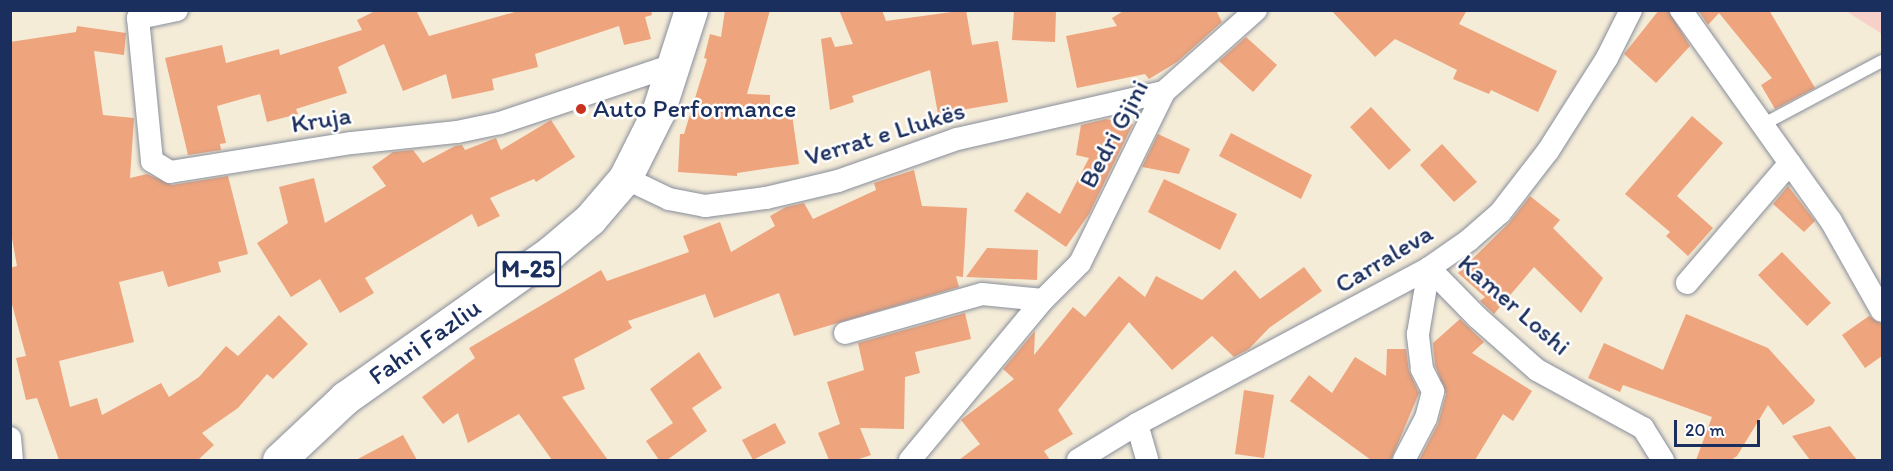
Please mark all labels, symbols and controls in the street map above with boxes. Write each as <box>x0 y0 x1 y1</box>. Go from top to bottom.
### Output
street label: Bedri Gjini <box>1073 75 1155 193</box>
place label: Auto Performance <box>593 93 797 125</box>
street label: Verrat e Llukës <box>801 95 969 173</box>
street label: Kruja <box>289 100 353 140</box>
marker: Auto Performance <box>574 102 588 116</box>
street label: Carraleva <box>1329 218 1439 300</box>
road number: M-25 <box>495 248 561 290</box>
street label: Kamer Loshi <box>1452 248 1576 362</box>
street label: Fahri Fazliu <box>363 292 487 392</box>
scale bar <box>1677 408 1762 446</box>
text: 20 m <box>1685 419 1725 441</box>

